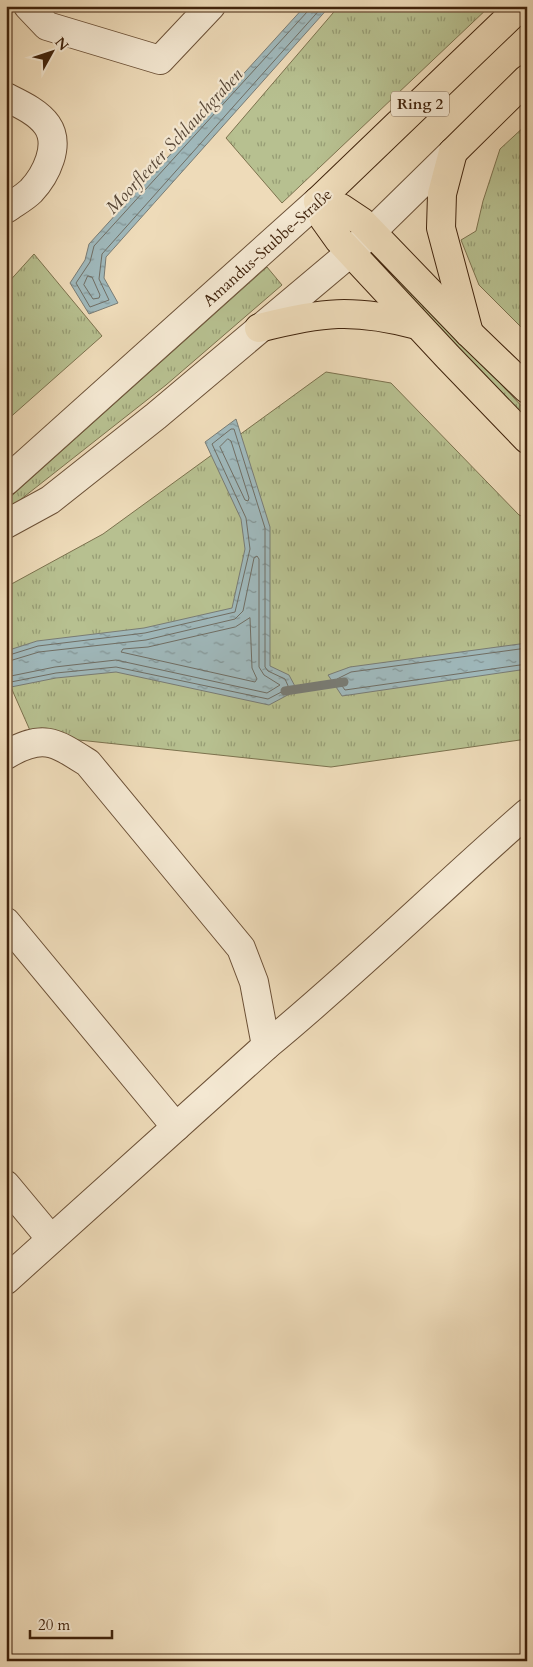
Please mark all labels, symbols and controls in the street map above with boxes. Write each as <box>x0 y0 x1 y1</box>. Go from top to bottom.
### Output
north arrow <box>28 28 78 78</box>
text: N <box>50 33 73 55</box>
water label: Moorfleeter Schlauchgraben <box>100 63 249 220</box>
road number: Ring 2 <box>391 92 449 116</box>
street label: Amandus-Stubbe-Straße <box>198 184 337 312</box>
scale bar <box>30 1607 112 1639</box>
text: 20 m <box>38 1615 70 1635</box>

